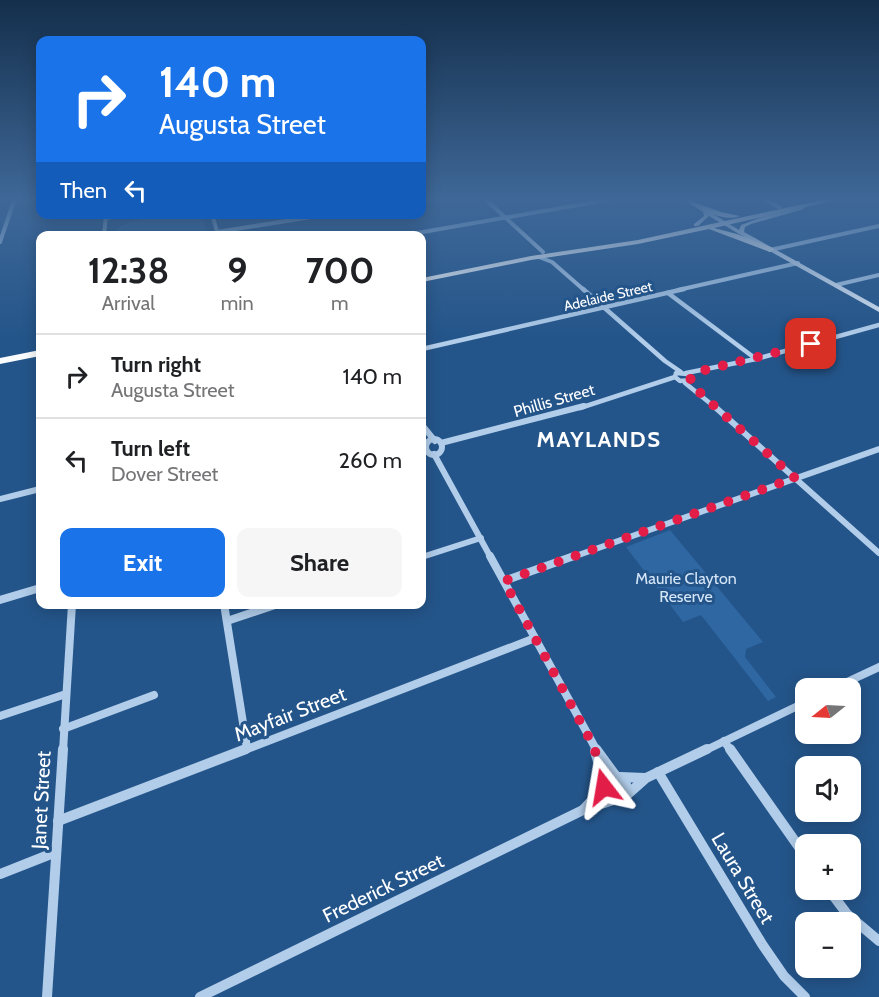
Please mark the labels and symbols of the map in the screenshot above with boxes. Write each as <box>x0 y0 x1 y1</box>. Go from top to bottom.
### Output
street label: Adelaide Street <box>562 277 654 315</box>
pin <box>785 318 836 369</box>
street label: Phillis Street <box>511 380 597 421</box>
district label: MAYLANDS <box>537 426 661 453</box>
park label: Maurie Clayton Reserve <box>635 569 737 606</box>
north arrow <box>795 678 861 744</box>
street label: Mayfair Street <box>231 682 350 746</box>
street label: Janet Street <box>26 750 56 851</box>
position arrow <box>572 755 636 819</box>
street label: Laura Street <box>707 828 780 928</box>
street label: Frederick Street <box>319 848 448 928</box>

